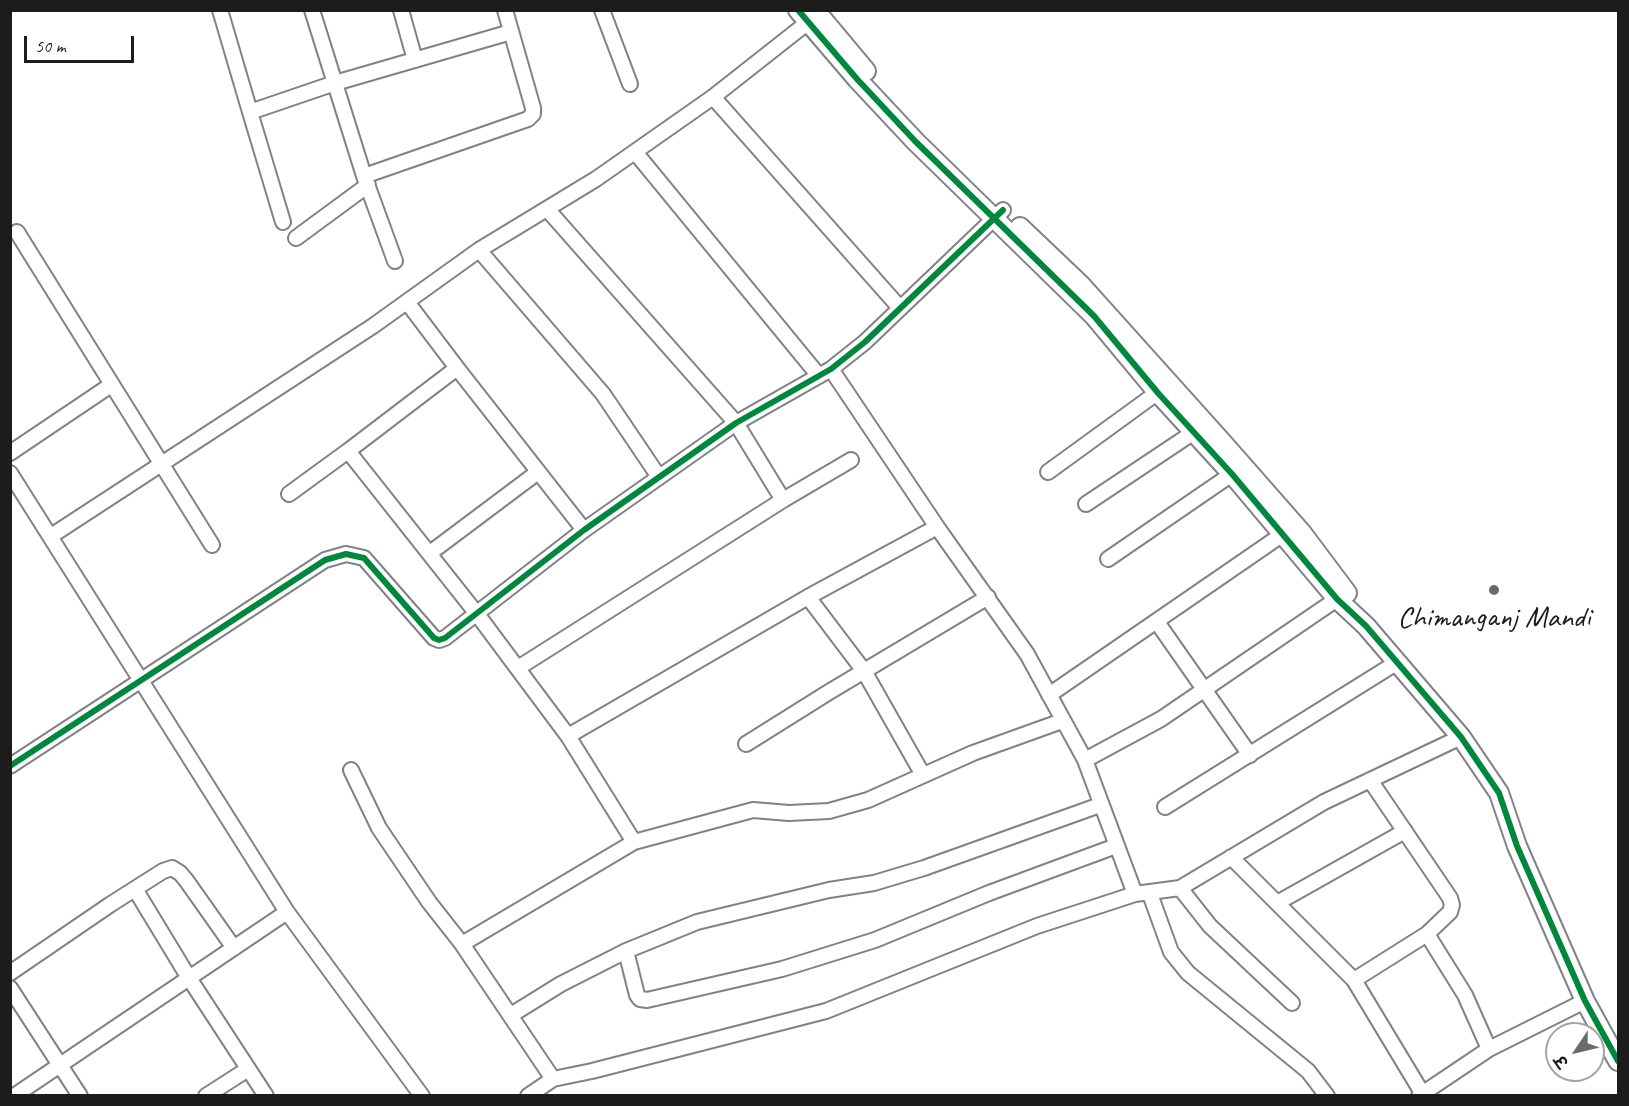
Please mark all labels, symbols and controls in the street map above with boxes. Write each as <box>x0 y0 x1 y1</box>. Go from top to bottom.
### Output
scale bar <box>27 24 136 62</box>
text: 50 m <box>35 35 66 57</box>
marker: Chimanganj Mandi <box>1487 583 1501 597</box>
place label: Chimanganj Mandi <box>1397 600 1591 636</box>
north arrow <box>1545 1022 1605 1082</box>
text: उ <box>1551 1051 1573 1071</box>

